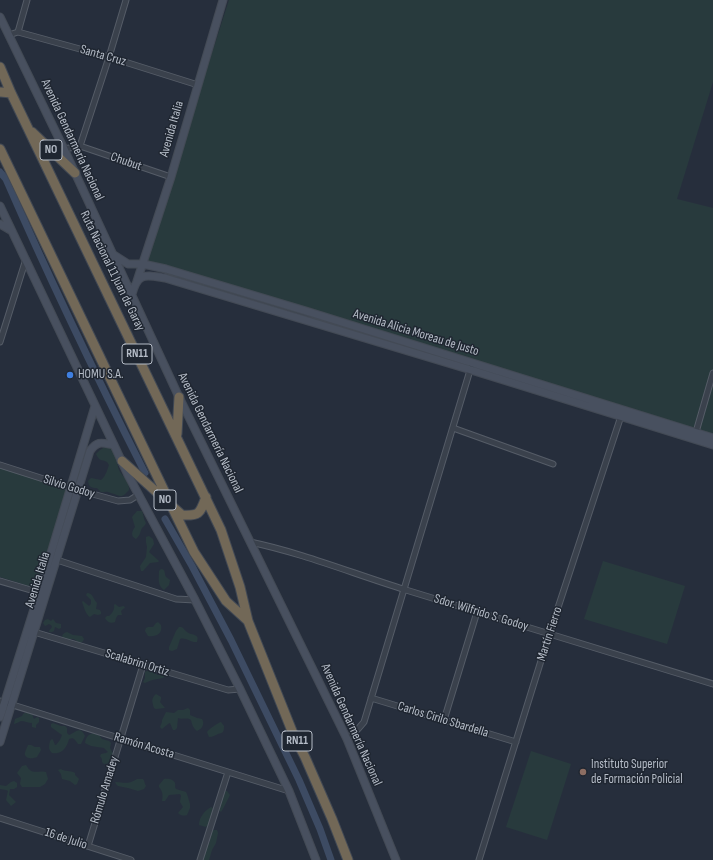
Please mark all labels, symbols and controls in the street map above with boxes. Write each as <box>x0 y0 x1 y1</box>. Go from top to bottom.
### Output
street label: Santa Cruz <box>78 42 128 70</box>
street label: Avenida Gendarmería Nacional <box>37 77 107 203</box>
street label: Avenida Italia <box>157 99 187 159</box>
road number: NO <box>40 140 62 160</box>
street label: Chubut <box>108 149 144 175</box>
street label: Ruta Nacional 11 Juan de Garay <box>76 208 148 334</box>
street label: Avenida Alicia Moreau de Justo <box>351 306 481 360</box>
road number: RN11 <box>122 344 152 364</box>
place label: HOMU S.A. <box>78 367 123 383</box>
marker: HOMU S.A. <box>65 370 75 380</box>
street label: Avenida Gendarmería Nacional <box>174 370 246 496</box>
street label: Silvio Godoy <box>41 472 97 502</box>
road number: NO <box>154 490 176 510</box>
street label: Avenida Italia <box>22 550 54 610</box>
street label: Sdor. Wilfrido S. Godoy <box>432 591 530 635</box>
street label: Martín Fierro <box>534 605 566 663</box>
street label: Scalabrini Ortiz <box>103 646 171 680</box>
street label: Avenida Gendarmería Nacional <box>317 662 385 788</box>
street label: Carlos Cirilo Sbardella <box>396 699 490 741</box>
street label: Ramón Acosta <box>112 729 176 763</box>
road number: RN11 <box>282 731 312 751</box>
street label: Rómulo Amadey <box>87 754 123 826</box>
place label: Instituto Superior de Formación Policial <box>591 757 683 788</box>
marker: Instituto Superior de Formación Policial <box>578 767 588 777</box>
street label: 16 de Julio <box>43 825 89 853</box>

